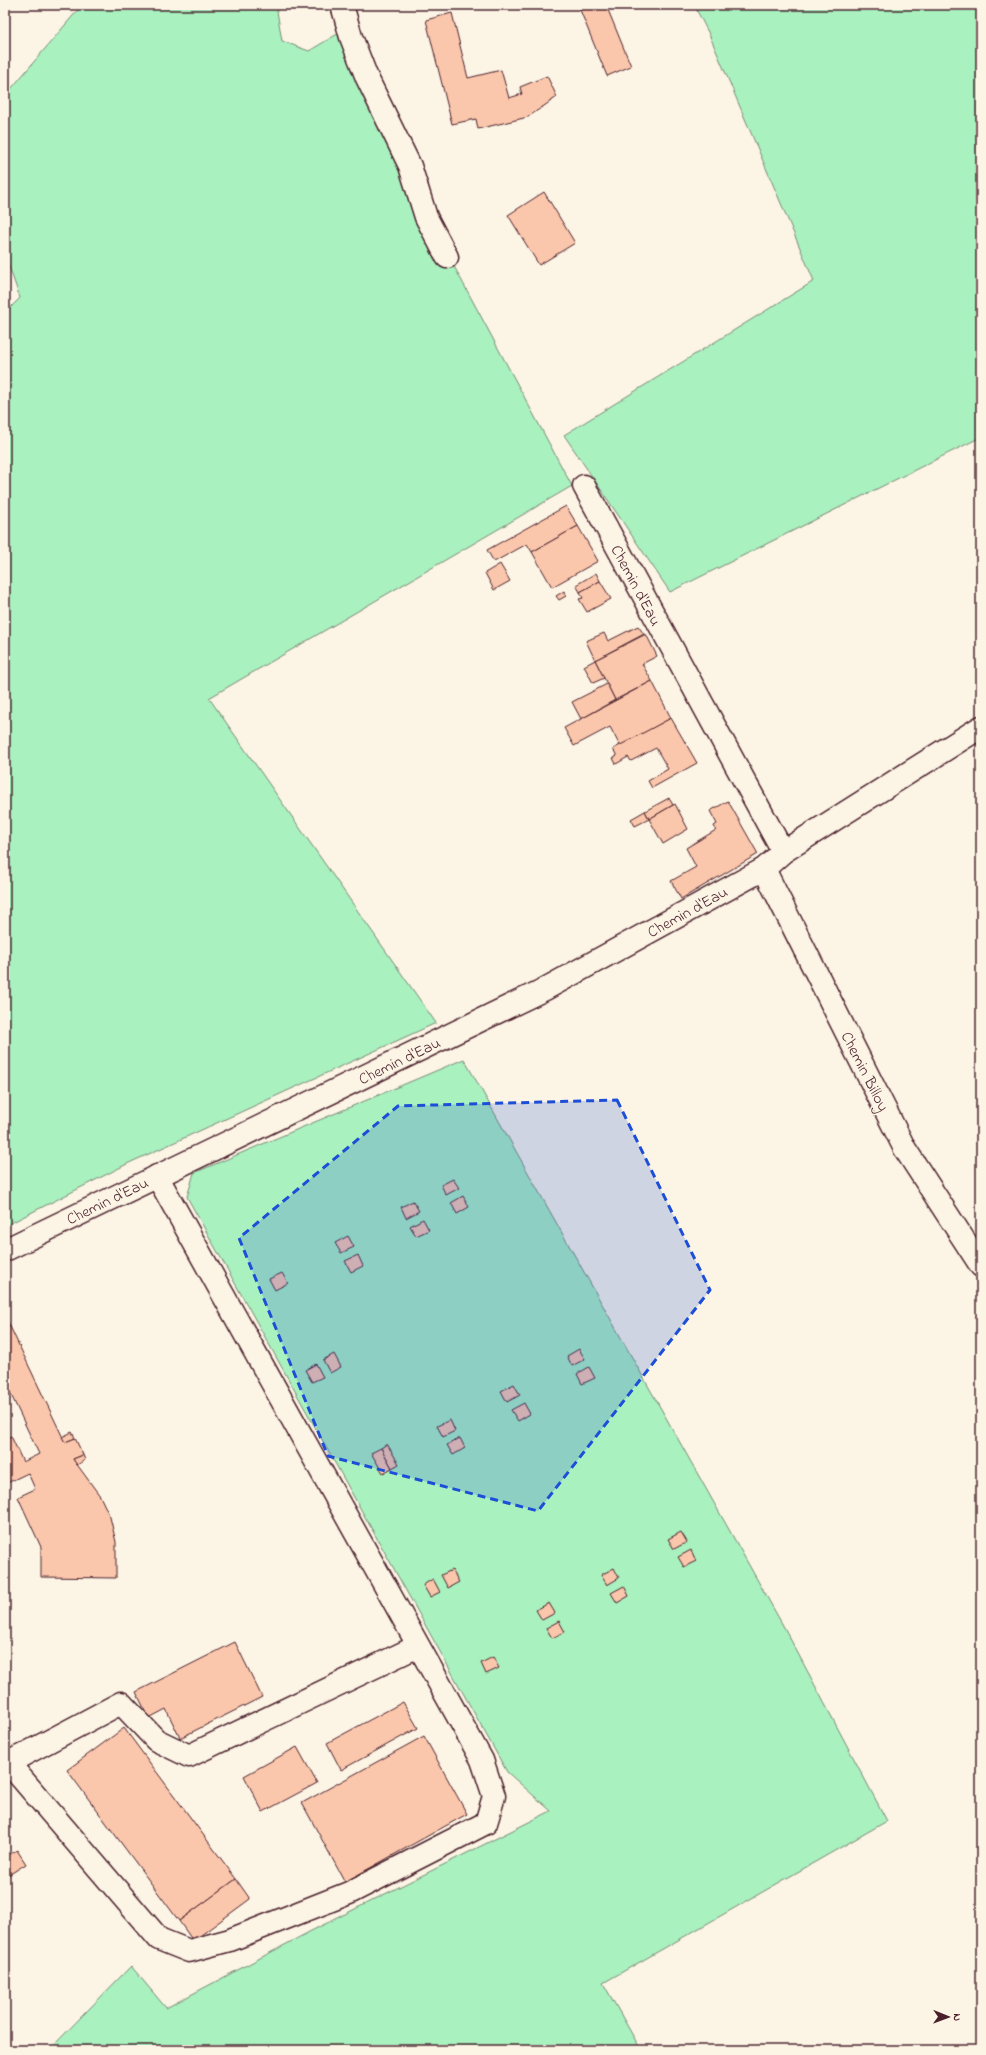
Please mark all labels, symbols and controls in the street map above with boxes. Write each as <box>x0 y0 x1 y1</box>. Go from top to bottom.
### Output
street label: Chemin d'Eau <box>604 541 667 631</box>
street label: Chemin d'Eau <box>643 881 733 945</box>
street label: Chemin Billoy <box>834 1028 895 1116</box>
street label: Chemin d'Eau <box>355 1032 445 1092</box>
street label: Chemin d'Eau <box>63 1172 153 1232</box>
north arrow <box>928 1997 968 2037</box>
text: N <box>949 2013 965 2021</box>

